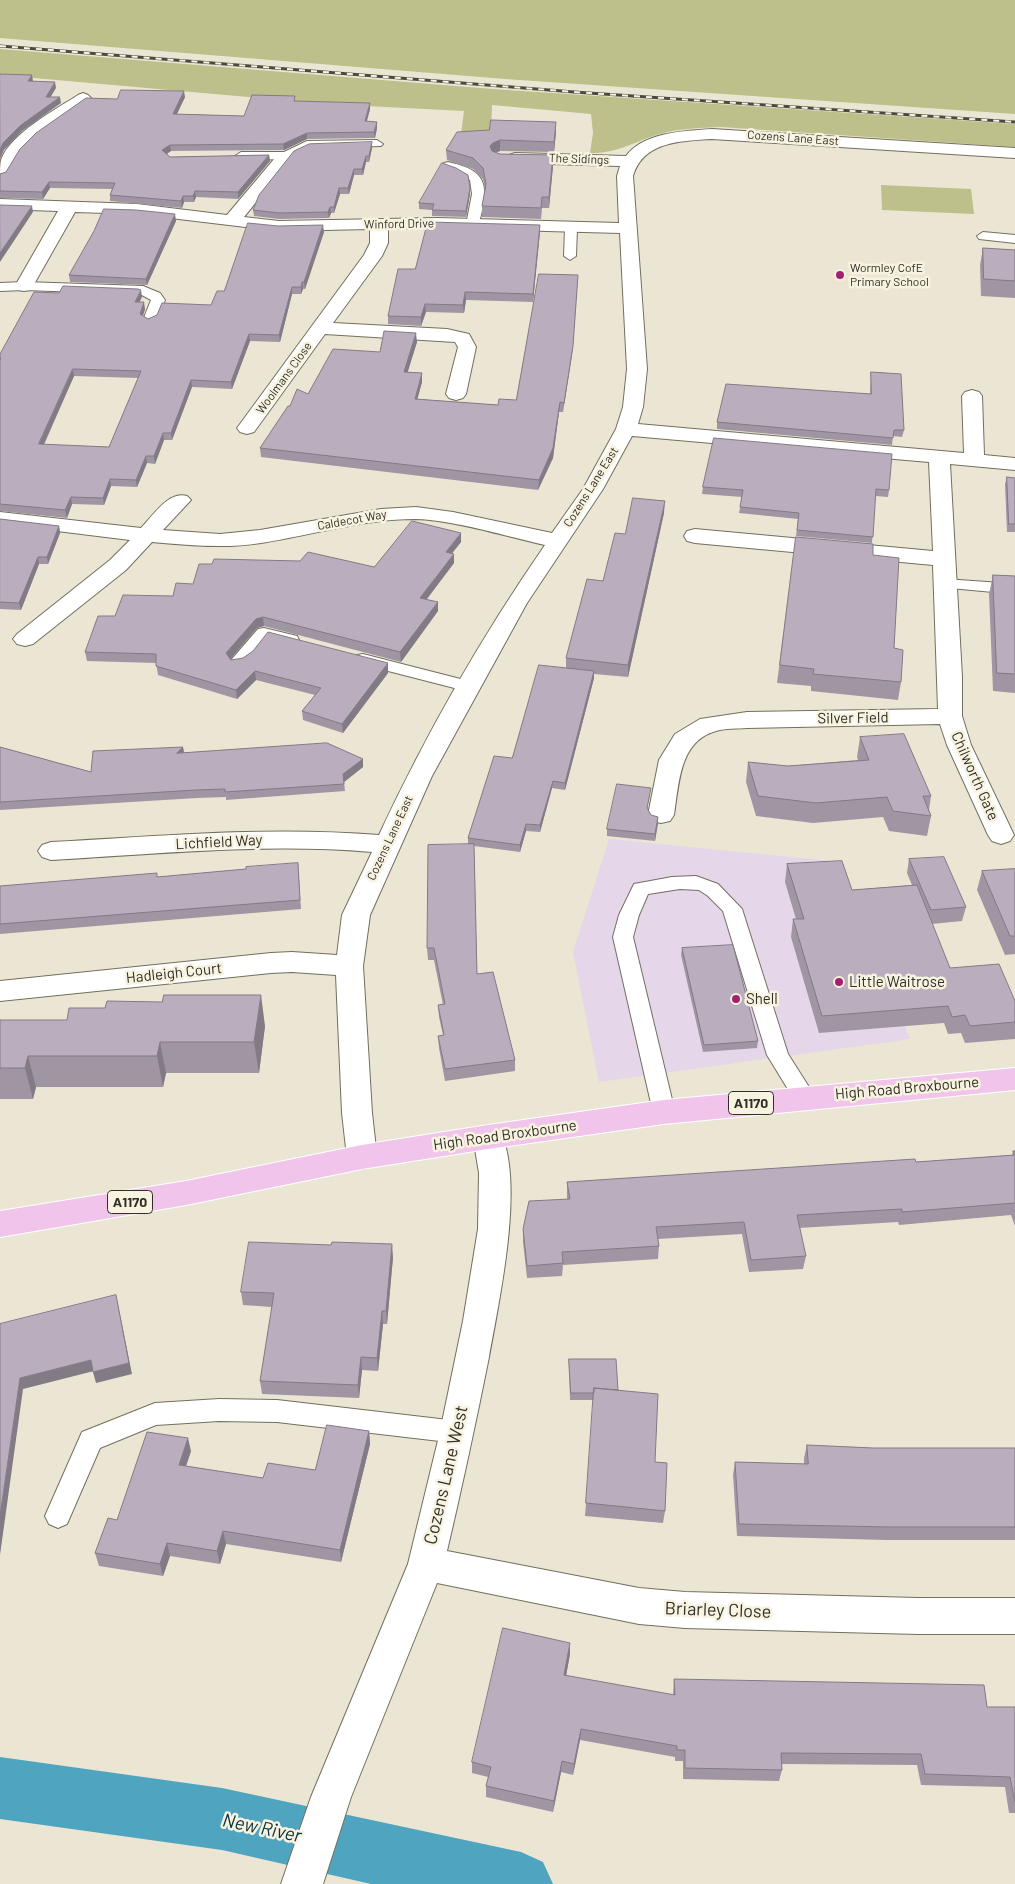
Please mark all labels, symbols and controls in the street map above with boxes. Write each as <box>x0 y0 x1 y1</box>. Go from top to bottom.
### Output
street label: Cozens Lane East <box>747 128 839 148</box>
street label: The Sidings <box>549 151 609 167</box>
street label: Winford Drive <box>364 216 434 232</box>
place label: Wormley CofE Primary School <box>850 261 929 289</box>
marker: Wormley CofE Primary School <box>834 269 846 281</box>
street label: Woolmans Close <box>253 339 315 417</box>
street label: Cozens Lane East <box>561 444 621 530</box>
street label: Caldecot Way <box>316 507 388 533</box>
street label: Silver Field <box>817 708 889 728</box>
street label: Chilworth Gate <box>947 729 1003 823</box>
street label: Cozens Lane East <box>364 793 416 883</box>
street label: Lichfield Way <box>175 831 263 853</box>
street label: Hadleigh Court <box>125 959 223 987</box>
place label: Little Waitrose <box>849 973 945 991</box>
marker: Little Waitrose <box>833 976 845 988</box>
place label: Shell <box>746 990 778 1008</box>
marker: Shell <box>730 993 742 1005</box>
street label: High Road Broxbourne <box>834 1073 980 1103</box>
road number: A1170 <box>728 1092 774 1114</box>
street label: High Road Broxbourne <box>432 1116 578 1154</box>
road number: A1170 <box>108 1190 152 1214</box>
street label: Cozens Lane West <box>420 1403 472 1547</box>
street label: Briarley Close <box>664 1597 772 1623</box>
water label: New River <box>221 1809 303 1847</box>

